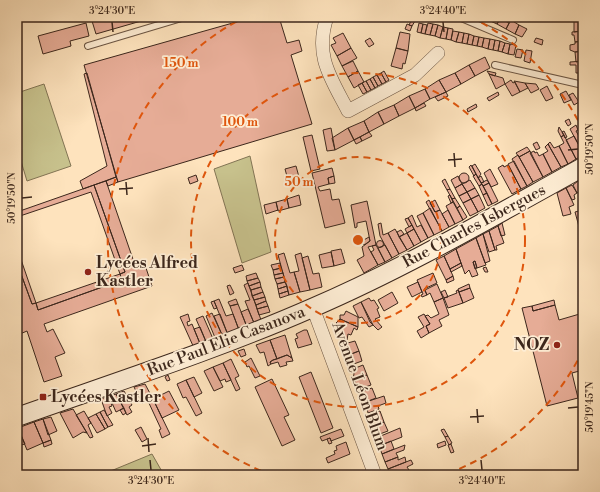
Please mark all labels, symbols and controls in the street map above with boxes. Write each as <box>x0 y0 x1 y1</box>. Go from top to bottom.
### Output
text: 3°24'30"E <box>89 5 135 17</box>
text: 3°24'40"E <box>420 5 466 17</box>
text: 150 m <box>164 56 198 71</box>
text: 100 m <box>222 115 258 130</box>
text: 50°19'50"N <box>584 123 596 175</box>
text: 50°19'50"N <box>6 172 18 224</box>
text: 50 m <box>284 175 314 190</box>
street label: Rue Charles Isbergues <box>399 180 549 272</box>
centre of rings <box>351 233 365 247</box>
place label: Lycées Alfred Kastler <box>96 253 198 291</box>
marker: Lycées Alfred Kastler <box>83 267 93 277</box>
street label: Rue Paul Elie Casanova <box>144 301 309 380</box>
street label: Avenue Léon Blum <box>327 318 393 453</box>
place label: NOZ <box>514 335 549 355</box>
marker: NOZ <box>552 340 562 350</box>
text: 50°19'45"N <box>584 381 596 432</box>
place label: Lycées Kastler <box>51 387 161 407</box>
marker: Lycées Kastler <box>38 392 48 402</box>
text: 3°24'30"E <box>128 475 174 487</box>
text: 3°24'40"E <box>459 475 505 487</box>

